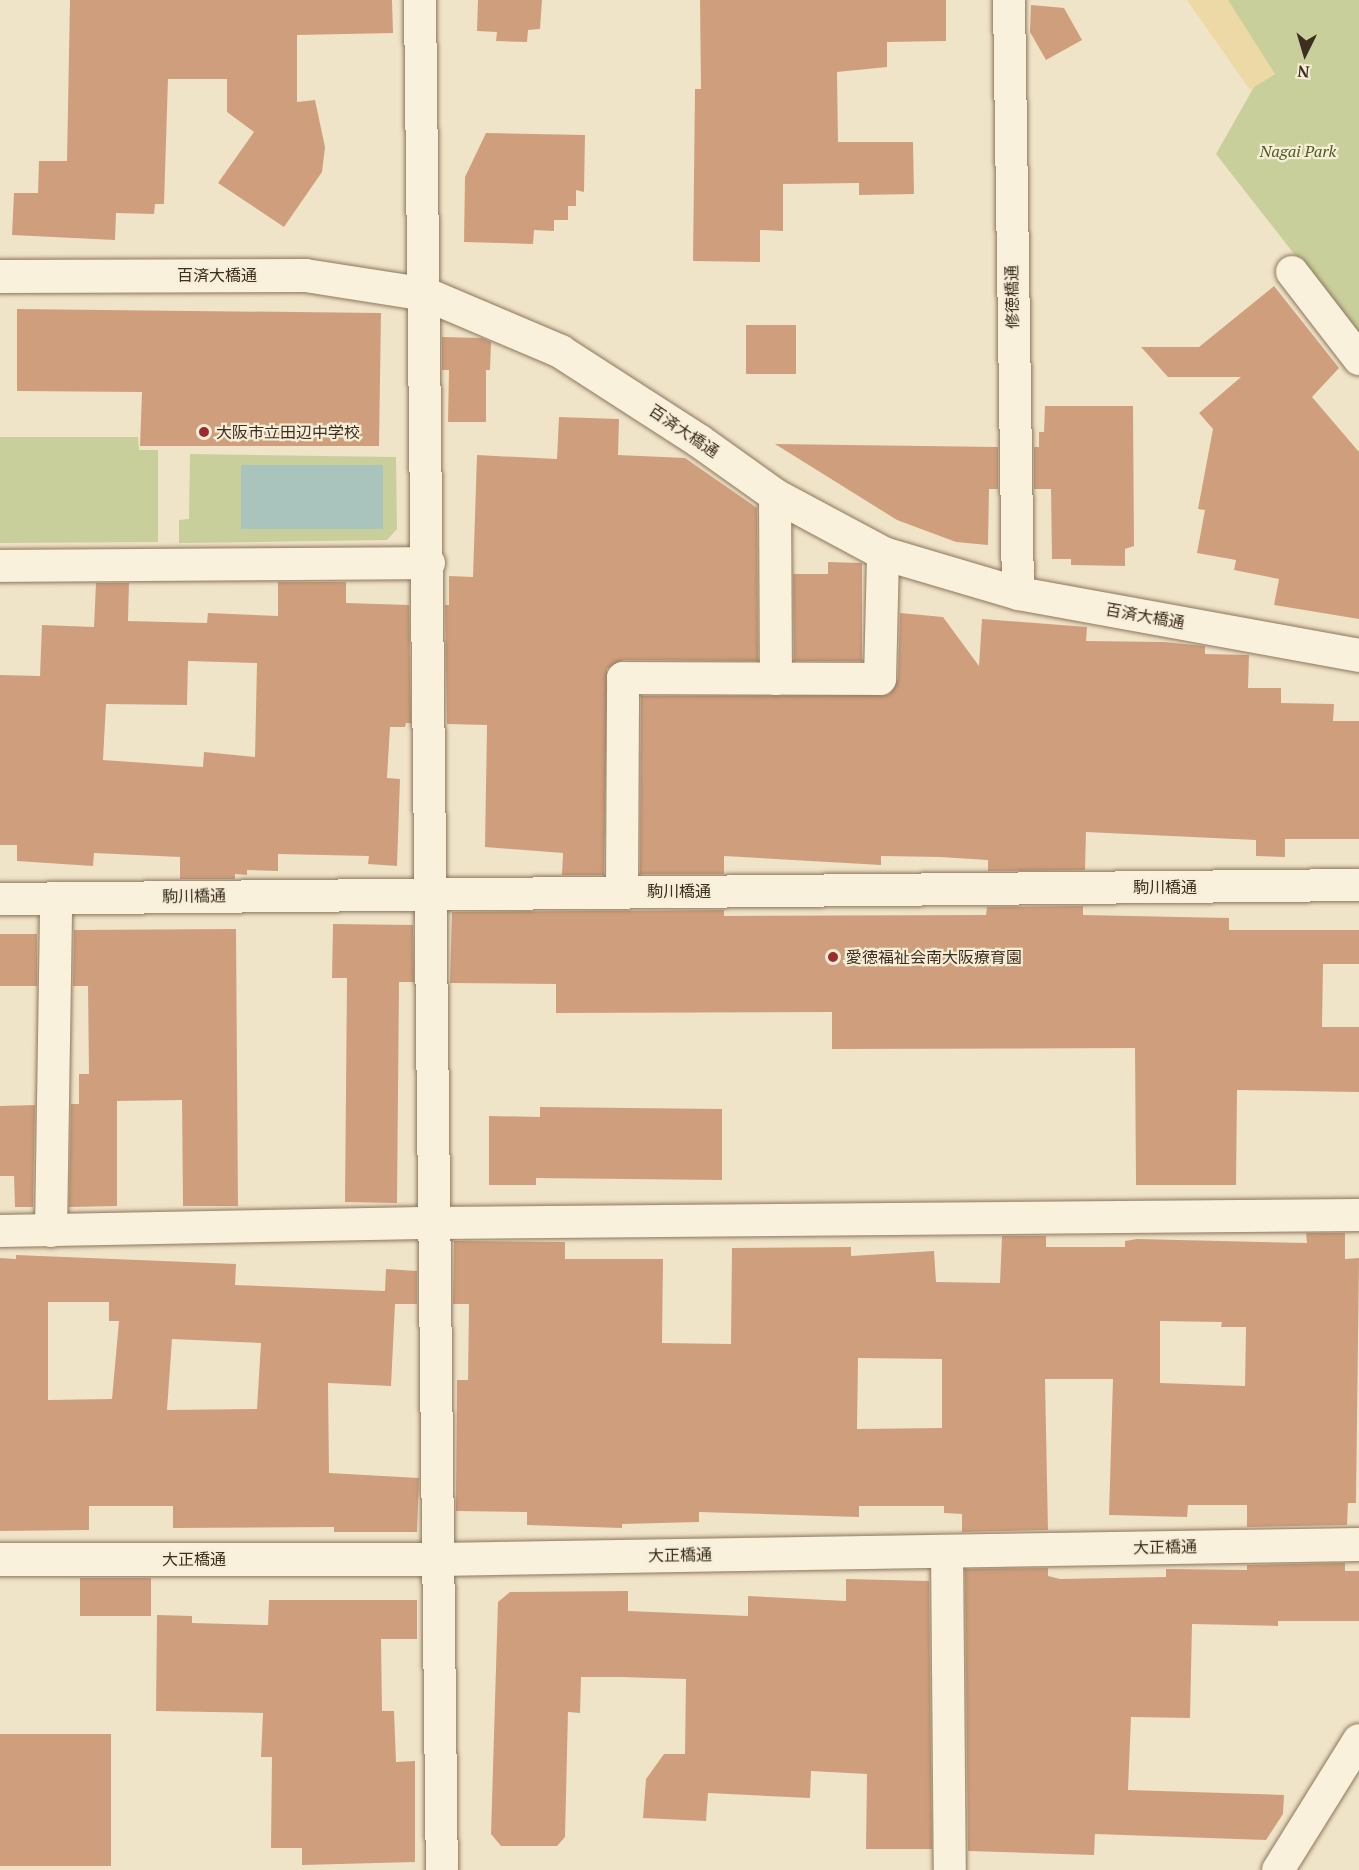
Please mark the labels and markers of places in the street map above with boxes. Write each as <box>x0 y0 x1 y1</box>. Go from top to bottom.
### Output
place label: 大阪市立田辺中学校 <box>216 422 360 442</box>
marker: 大阪市立田辺中学校 <box>197 425 211 439</box>
place label: 愛徳福祉会南大阪療育園 <box>846 947 1022 967</box>
marker: 愛徳福祉会南大阪療育園 <box>824 948 842 966</box>

